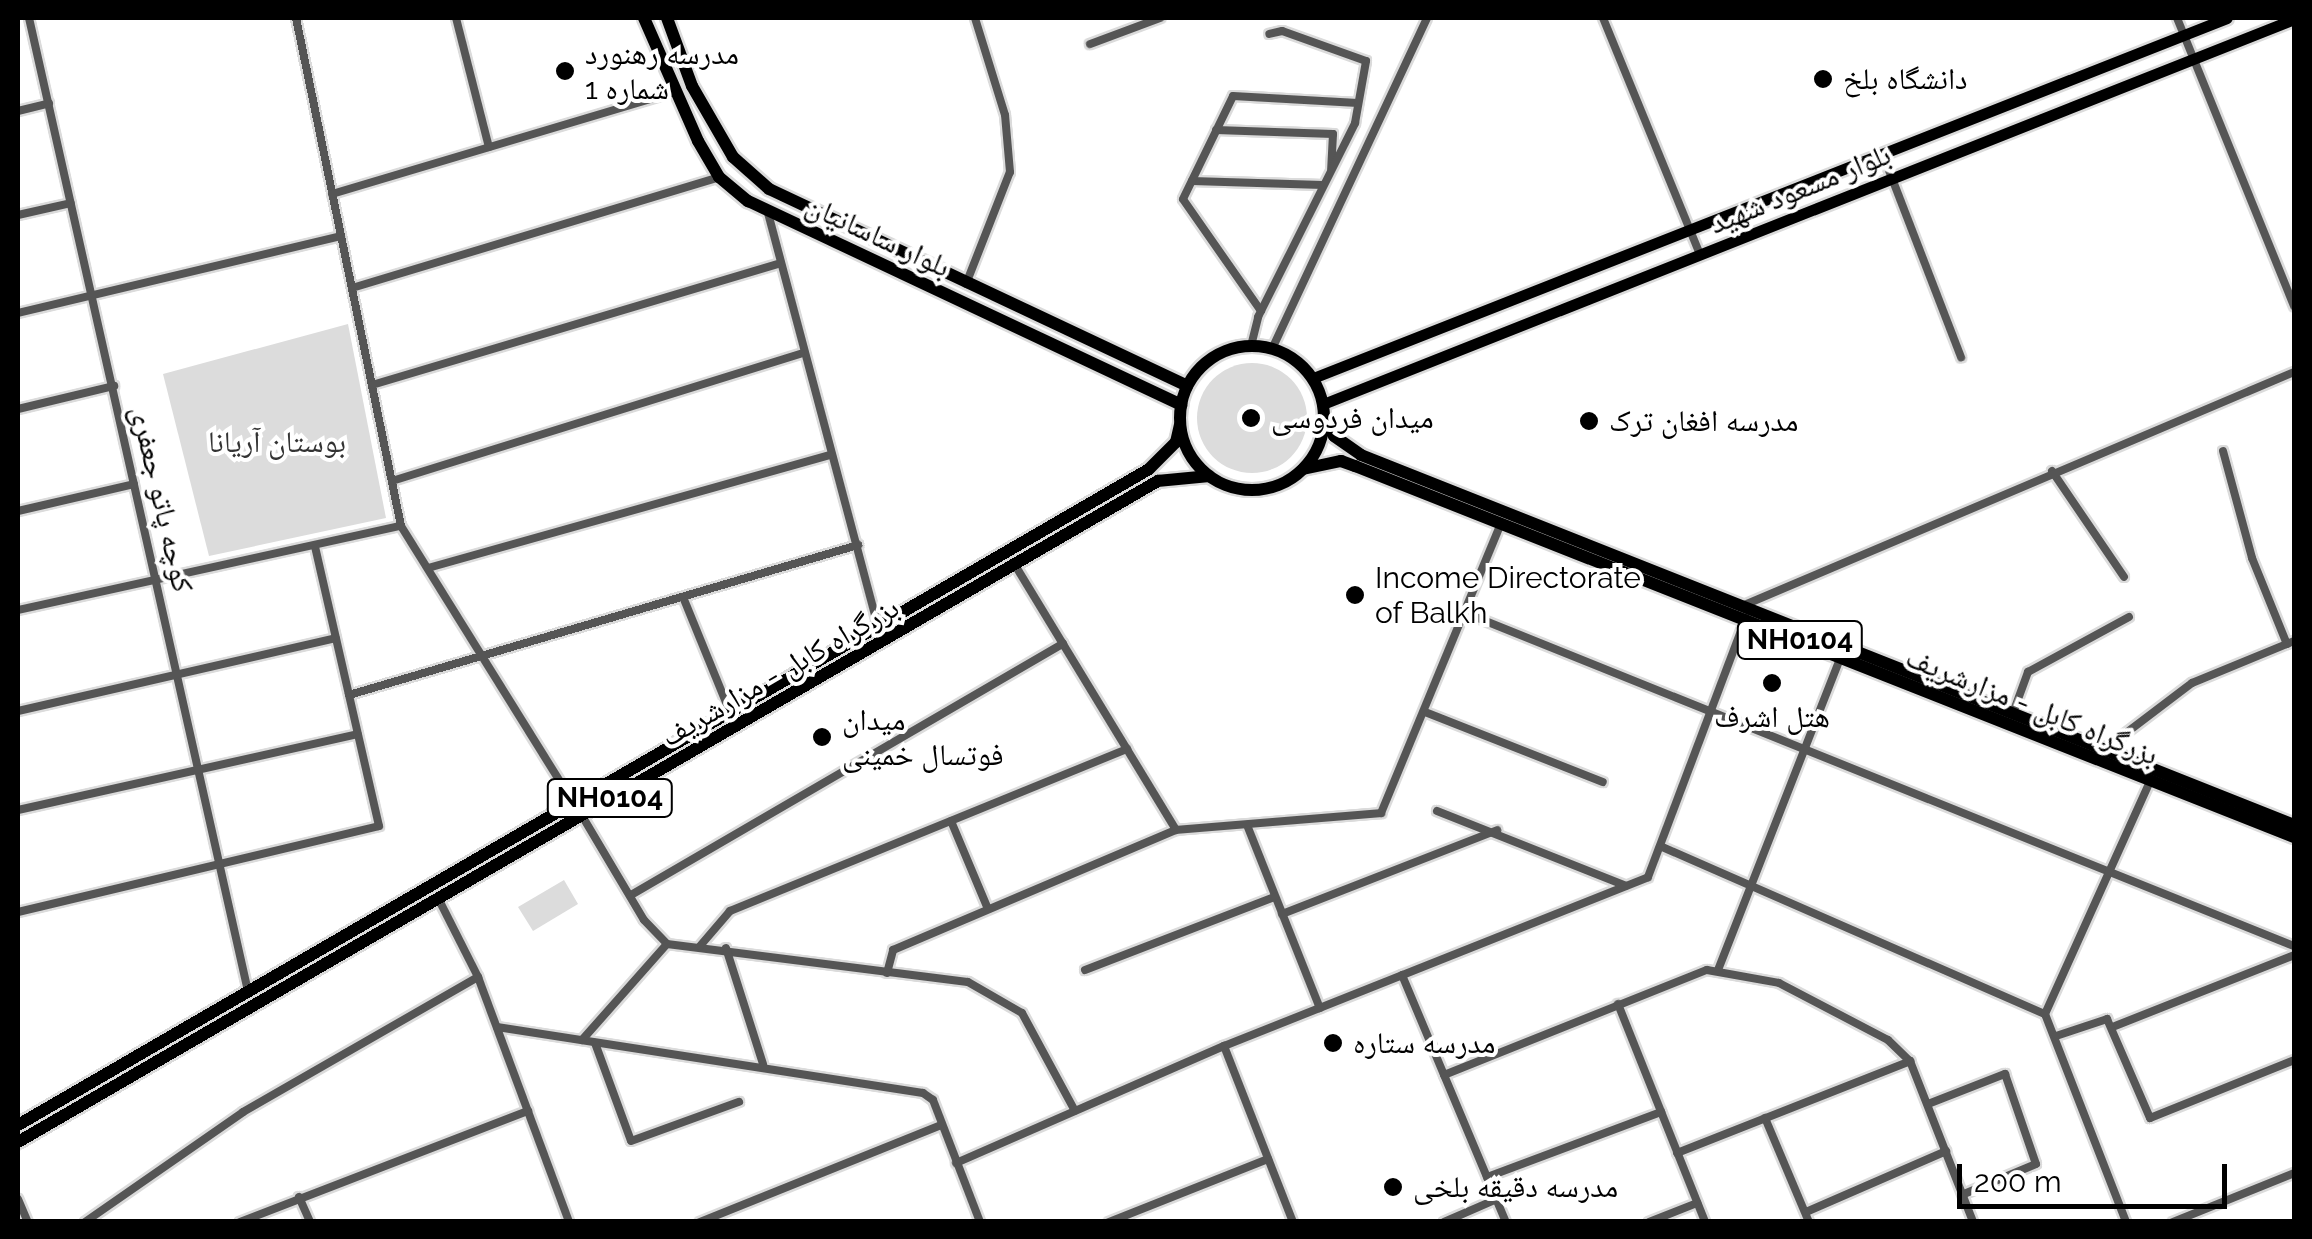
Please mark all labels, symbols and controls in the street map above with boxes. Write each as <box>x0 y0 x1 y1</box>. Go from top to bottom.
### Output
place label: مدرسه رهنورد شماره 1 <box>585 36 739 106</box>
marker: مدرسه رهنورد شماره 1 <box>554 60 576 82</box>
place label: دانشگاه بلخ <box>1843 61 1968 97</box>
marker: دانشگاه بلخ <box>1812 68 1834 90</box>
street label: بلوار مسعود شهید <box>1704 136 1896 242</box>
street label: بلوار ساسانیان <box>800 187 956 285</box>
place label: میدان فردوسی <box>1271 400 1434 436</box>
street label: کوچه پاتو جعفری <box>123 402 201 596</box>
place label: مدرسه افغان ترک <box>1609 403 1798 439</box>
marker: میدان فردوسی <box>1240 407 1262 429</box>
marker: مدرسه افغان ترک <box>1578 410 1600 432</box>
park label: بوستان آریانا <box>208 424 346 460</box>
place label: Income Directorate of Balkh <box>1375 560 1641 630</box>
marker: Income Directorate of Balkh <box>1344 584 1366 606</box>
street label: بزرگراه کابل - مزارشریف <box>655 589 905 755</box>
road number: NH0104 <box>1735 617 1865 663</box>
street label: بزرگراه کابل - مزارشریف <box>1901 639 2163 773</box>
marker: هتل اشرف <box>1761 672 1783 694</box>
place label: هتل اشرف <box>1714 699 1830 735</box>
place label: میدان فوتسال خمینی <box>842 702 1004 772</box>
marker: میدان فوتسال خمینی <box>811 726 833 748</box>
road number: NH0104 <box>545 775 675 821</box>
place label: مدرسه ستاره <box>1353 1025 1495 1061</box>
marker: مدرسه ستاره <box>1322 1032 1344 1054</box>
scale bar <box>1962 1144 2232 1206</box>
text: 200 m <box>1974 1164 2062 1199</box>
place label: مدرسه دقيقه بلخى <box>1413 1169 1618 1205</box>
marker: مدرسه دقيقه بلخى <box>1382 1176 1404 1198</box>

